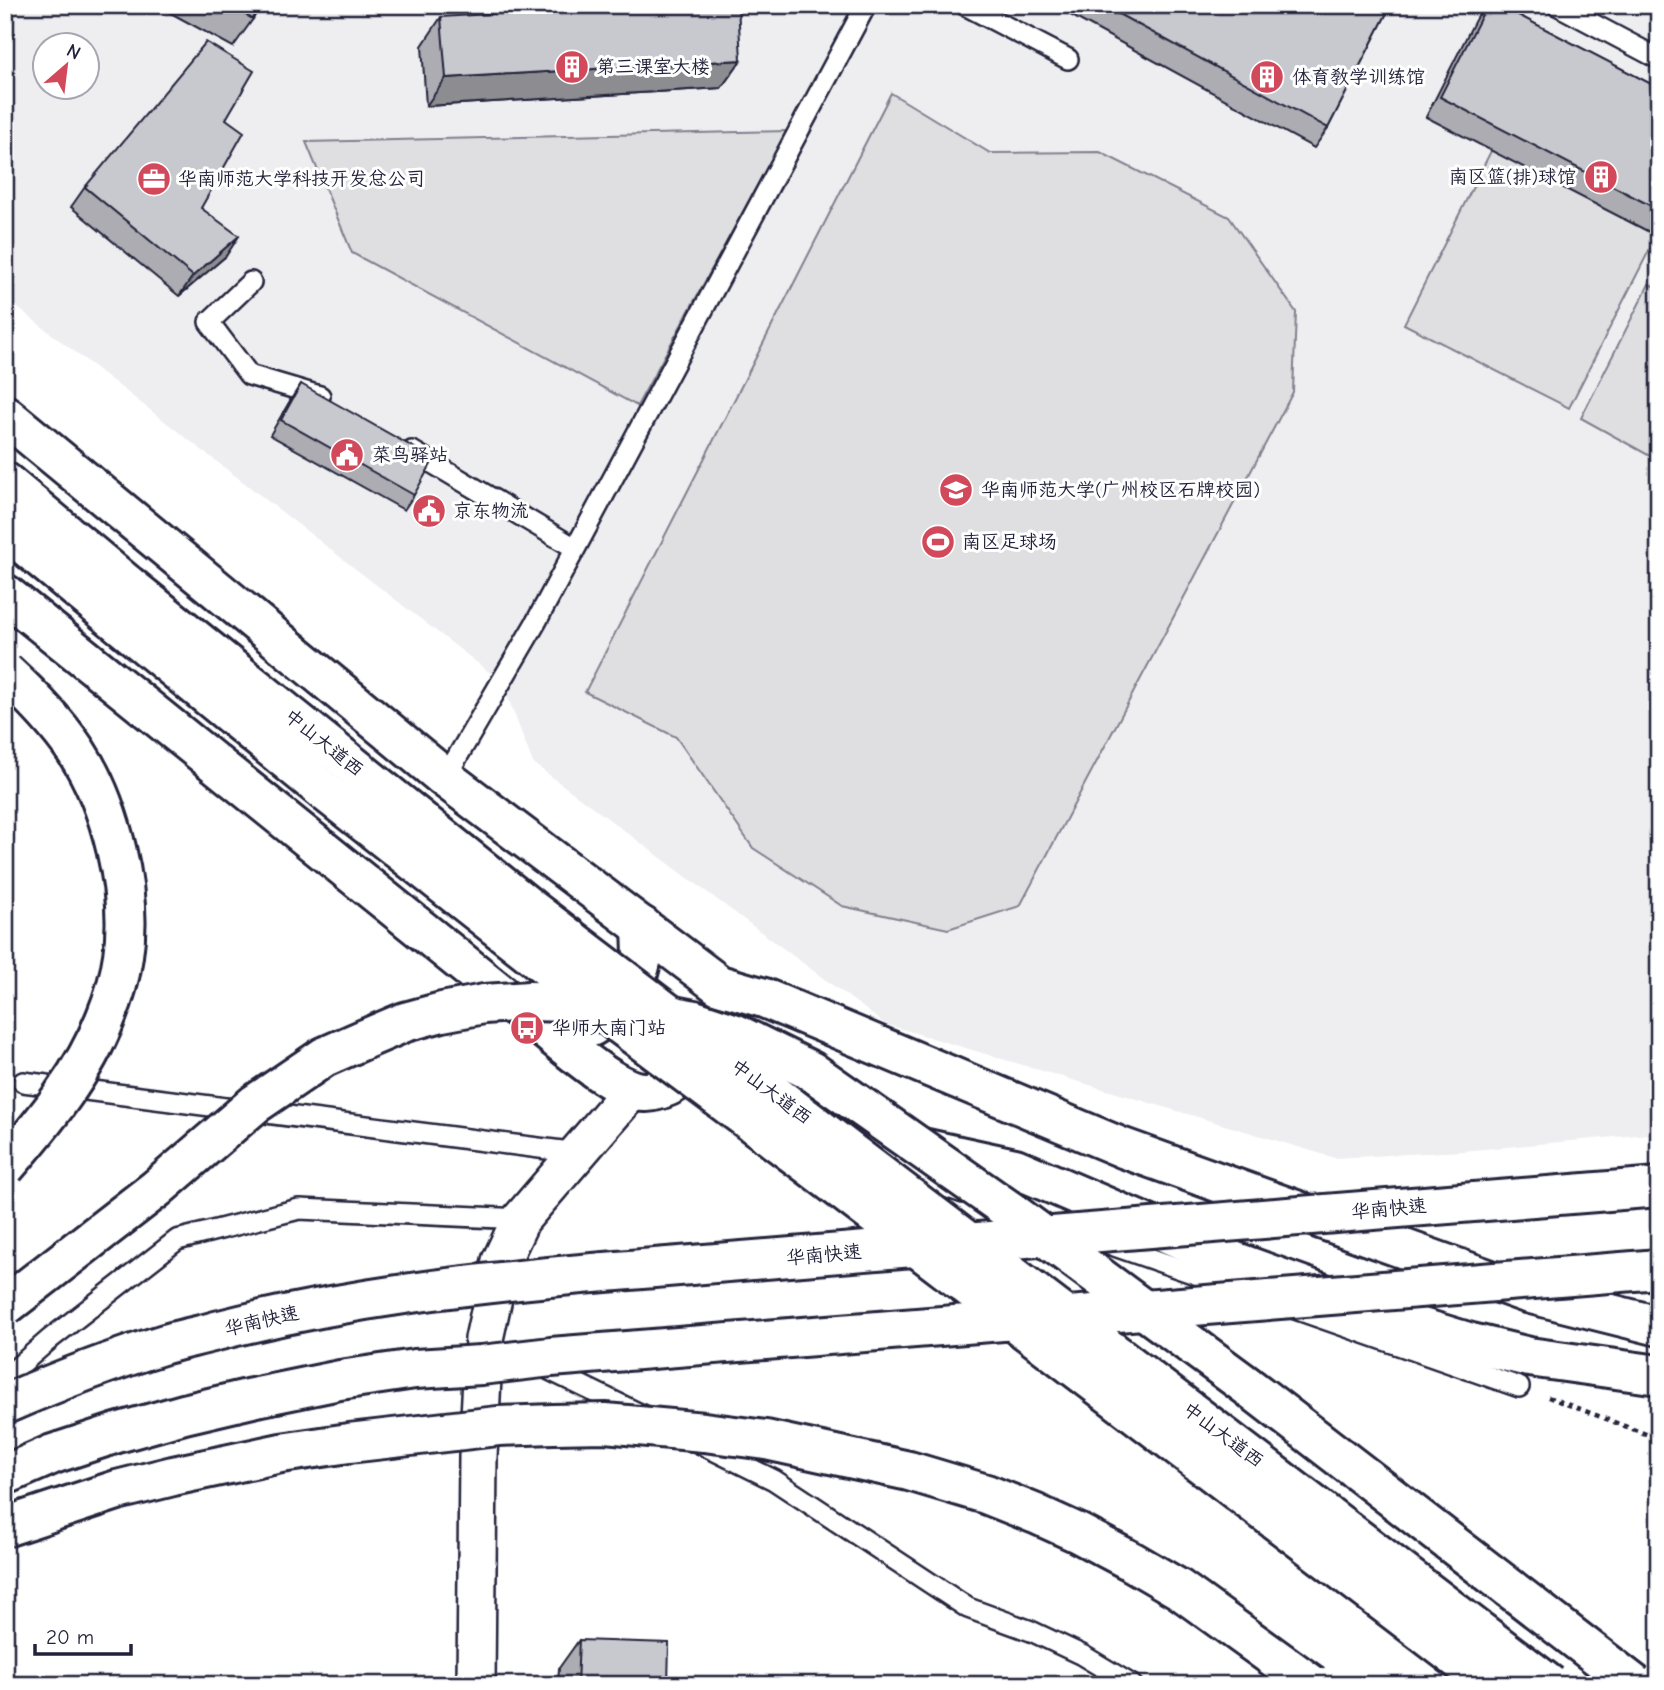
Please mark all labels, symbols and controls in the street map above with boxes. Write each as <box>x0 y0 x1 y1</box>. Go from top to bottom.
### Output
north arrow <box>32 32 102 102</box>
text: N <box>63 39 84 64</box>
building icon: 第三课室大楼 <box>553 48 591 86</box>
place label: 第三课室大楼 <box>596 56 710 78</box>
building icon: 体育教学训练馆 <box>1248 58 1286 96</box>
place label: 体育教学训练馆 <box>1292 66 1425 88</box>
building icon: 南区篮(排)球馆 <box>1582 158 1620 196</box>
office icon: 华南师范大学科技开发总公司 <box>135 160 173 198</box>
place label: 南区篮(排)球馆 <box>1449 166 1576 188</box>
place label: 华南师范大学科技开发总公司 <box>178 168 425 190</box>
public building icon: 菜鸟驿站 <box>328 436 366 474</box>
place label: 菜鸟驿站 <box>372 444 448 466</box>
school or university icon: 华南师范大学(广州校区石牌校园) <box>937 471 975 509</box>
place label: 华南师范大学(广州校区石牌校园) <box>981 479 1260 501</box>
public building icon: 京东物流 <box>410 492 448 530</box>
place label: 京东物流 <box>453 500 529 522</box>
sports icon: 南区足球场 <box>919 523 957 561</box>
place label: 南区足球场 <box>962 531 1057 553</box>
street label: 中山大道西 <box>280 705 368 781</box>
bus stop icon: 华师大南门站 <box>508 1009 546 1047</box>
place label: 华师大南门站 <box>552 1017 666 1039</box>
street label: 中山大道西 <box>726 1055 816 1129</box>
street label: 华南快速 <box>1350 1195 1428 1223</box>
street label: 华南快速 <box>785 1241 863 1269</box>
street label: 华南快速 <box>222 1302 302 1340</box>
street label: 中山大道西 <box>1178 1398 1268 1472</box>
scale bar <box>35 1613 131 1657</box>
text: 20 m <box>46 1625 94 1649</box>

